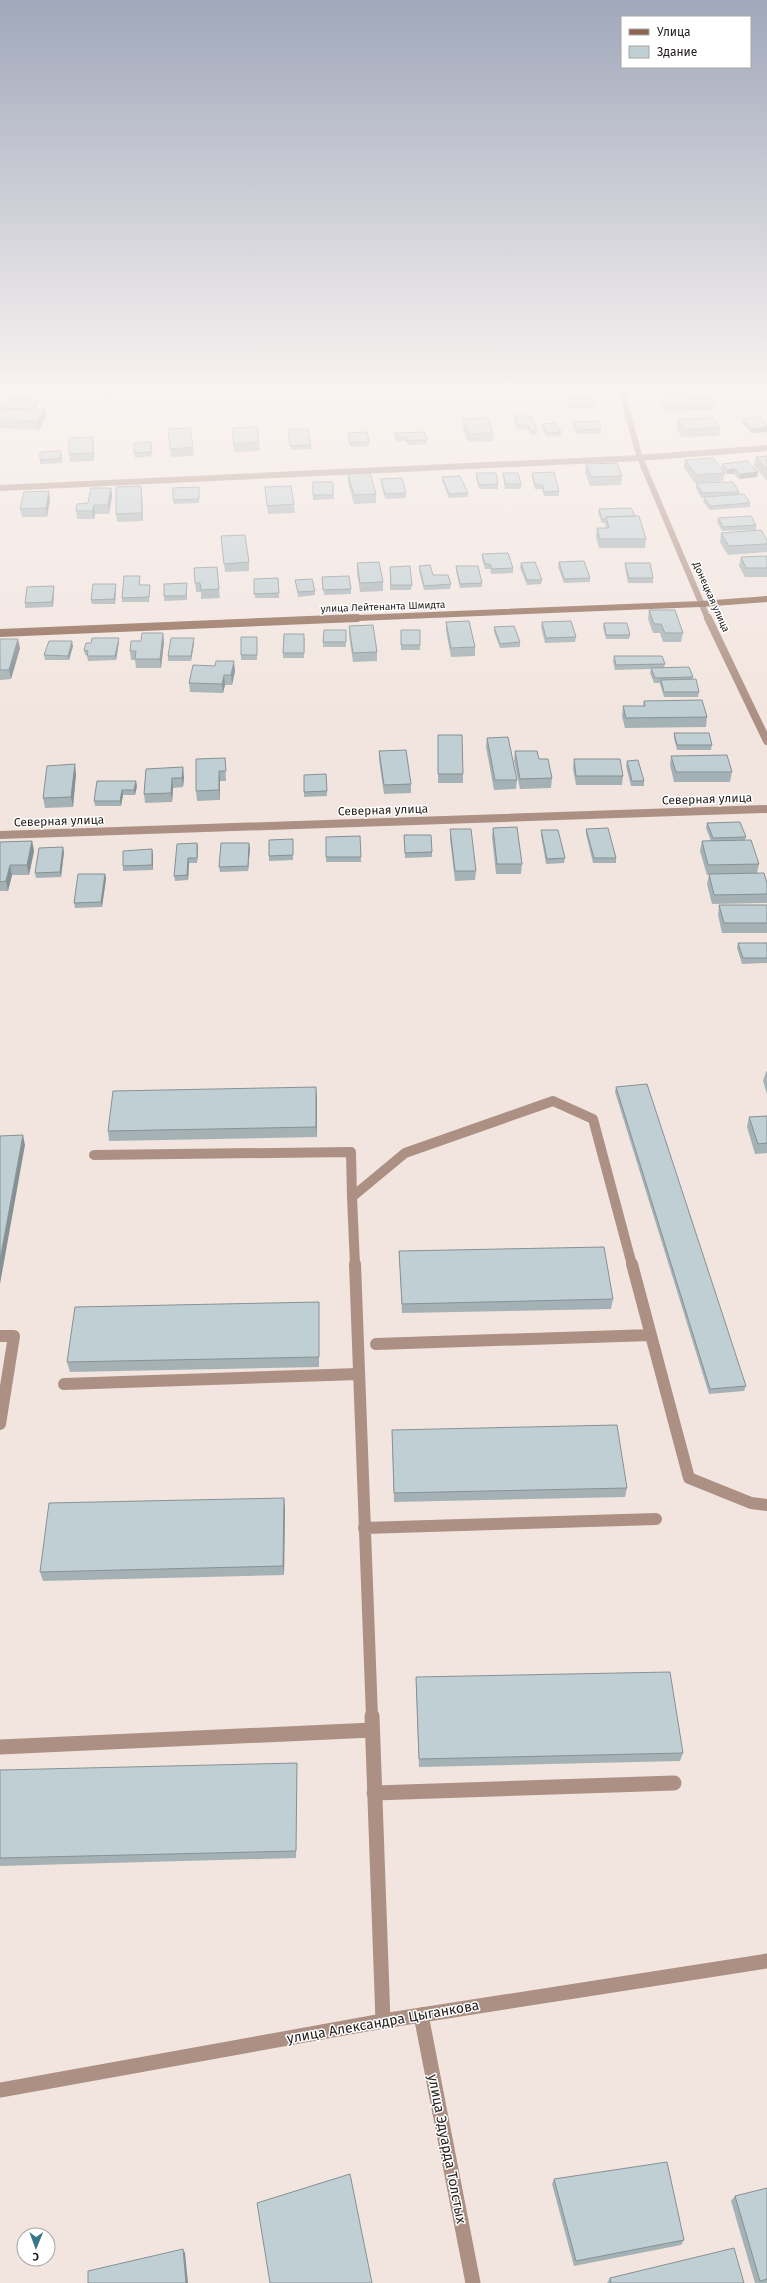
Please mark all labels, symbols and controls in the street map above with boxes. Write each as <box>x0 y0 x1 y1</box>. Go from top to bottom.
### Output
legend <box>621 16 751 68</box>
text: Улица <box>657 25 691 39</box>
text: Здание <box>657 45 697 59</box>
street label: Донецкая улица <box>690 559 732 634</box>
street label: улица Лейтенанта Шмидта <box>320 599 446 615</box>
street label: Северная улица <box>662 790 752 808</box>
street label: Северная улица <box>338 801 428 819</box>
street label: Северная улица <box>14 812 104 830</box>
street label: улица Александра Цыганкова <box>286 1997 480 2047</box>
street label: улица Эдуарда Толстых <box>424 2073 470 2226</box>
north arrow <box>16 2227 56 2267</box>
text: С <box>32 2250 39 2263</box>

